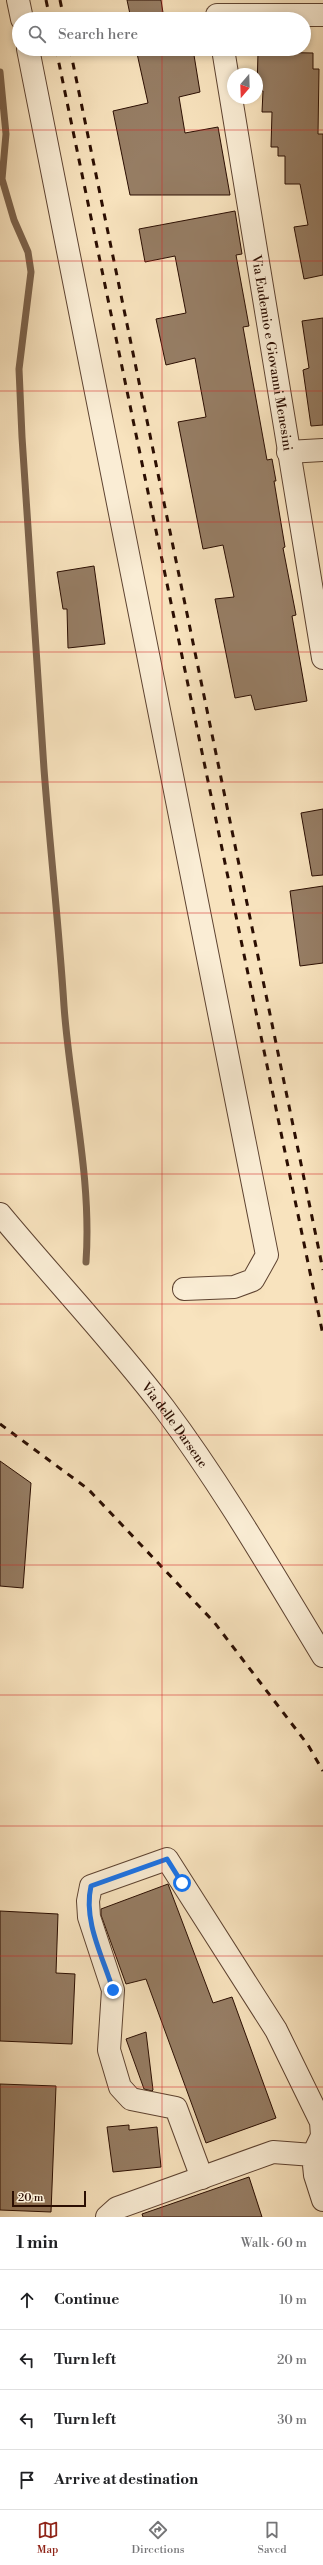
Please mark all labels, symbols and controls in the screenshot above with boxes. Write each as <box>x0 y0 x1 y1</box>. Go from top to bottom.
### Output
search box <box>12 12 311 56</box>
icon: search <box>26 23 48 45</box>
text: Search here <box>58 25 138 44</box>
north arrow <box>227 68 263 104</box>
street label: Via Eudemio e Giovanni Menesini <box>248 253 296 452</box>
street label: Via delle Darsene <box>137 1378 211 1471</box>
route start <box>173 1874 191 1892</box>
route end <box>104 1981 122 1999</box>
scale bar <box>12 2189 86 2208</box>
text: 20 m <box>18 2191 43 2205</box>
text: 1 min <box>16 2232 58 2254</box>
text: Walk · 60 m <box>241 2235 307 2251</box>
icon: ahead <box>16 2289 38 2311</box>
text: Continue <box>54 2290 119 2309</box>
text: 10 m <box>279 2292 307 2308</box>
icon: left <box>16 2349 38 2371</box>
text: Turn left <box>54 2350 116 2369</box>
text: 20 m <box>277 2352 307 2368</box>
icon: left <box>16 2409 38 2431</box>
text: Turn left <box>54 2410 116 2429</box>
text: 30 m <box>277 2412 307 2428</box>
icon: arrive <box>16 2469 38 2491</box>
text: Arrive at destination <box>54 2470 198 2489</box>
tab: Map <box>37 2519 59 2557</box>
tab: Directions <box>132 2519 185 2557</box>
tab: Saved <box>258 2519 286 2557</box>

